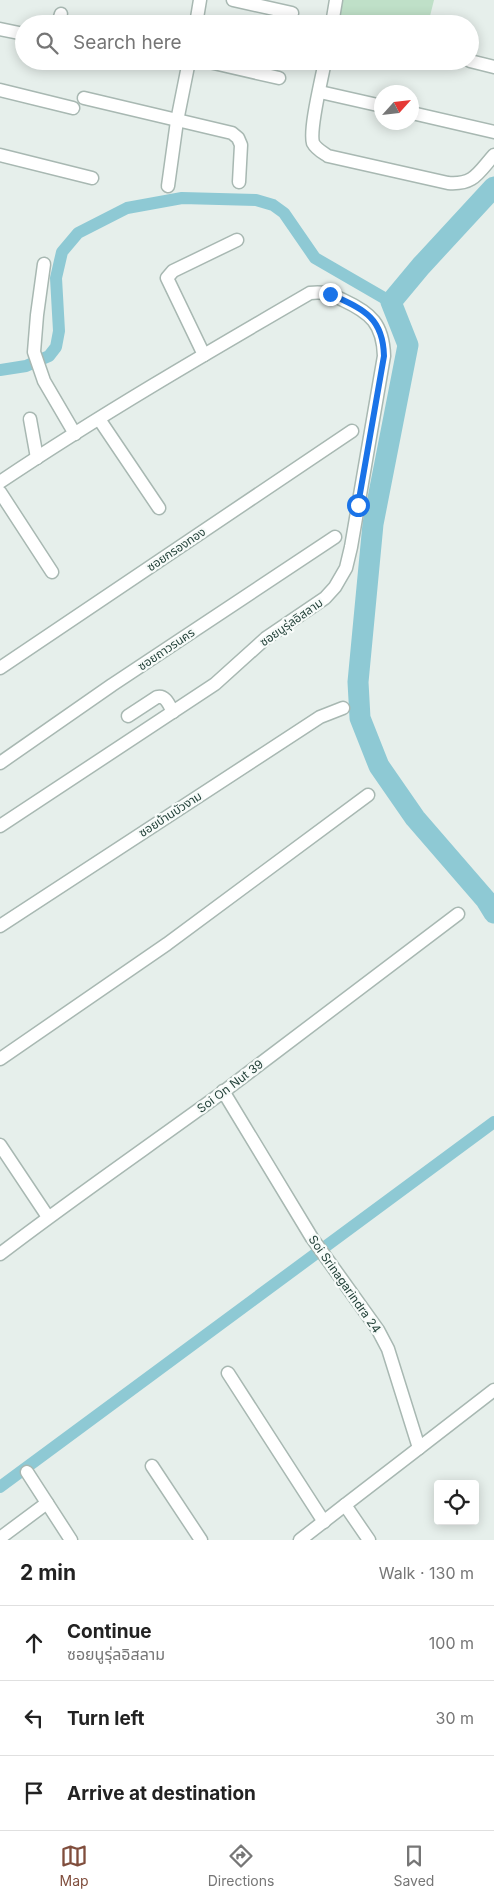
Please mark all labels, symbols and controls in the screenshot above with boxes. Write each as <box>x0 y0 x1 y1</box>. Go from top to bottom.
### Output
search box <box>15 15 479 70</box>
icon: search <box>33 29 61 57</box>
text: Search here <box>73 31 182 54</box>
north arrow <box>374 85 419 130</box>
route end <box>319 283 342 306</box>
route start <box>347 494 370 517</box>
street label: ซอยกรองทอง <box>144 524 208 574</box>
street label: ซอยนูรุ่ลอิสลาม <box>257 595 325 649</box>
street label: ซอยถาวรนคร <box>135 624 197 673</box>
street label: ซอยบ้านบัวงาม <box>136 788 204 840</box>
street label: Soi On Nut 39 <box>194 1056 266 1116</box>
street label: Soi Srinagarindra 24 <box>306 1232 385 1336</box>
map controls <box>434 1480 479 1525</box>
button: locate <box>434 1480 479 1525</box>
text: 2 min <box>20 1560 76 1585</box>
text: Walk · 130 m <box>379 1563 474 1583</box>
text: Continue <box>67 1620 152 1643</box>
icon: ahead <box>20 1629 48 1657</box>
text: 100 m <box>429 1633 474 1653</box>
text: ซอยนูรุ่ลอิสลาม <box>67 1644 165 1664</box>
icon: left <box>20 1704 48 1732</box>
text: Turn left <box>67 1707 145 1730</box>
text: 30 m <box>436 1708 474 1728</box>
icon: arrive <box>20 1779 48 1807</box>
text: Arrive at destination <box>67 1782 256 1805</box>
tab: Map <box>60 1842 89 1889</box>
tab: Directions <box>208 1842 274 1889</box>
tab: Saved <box>393 1842 434 1889</box>

